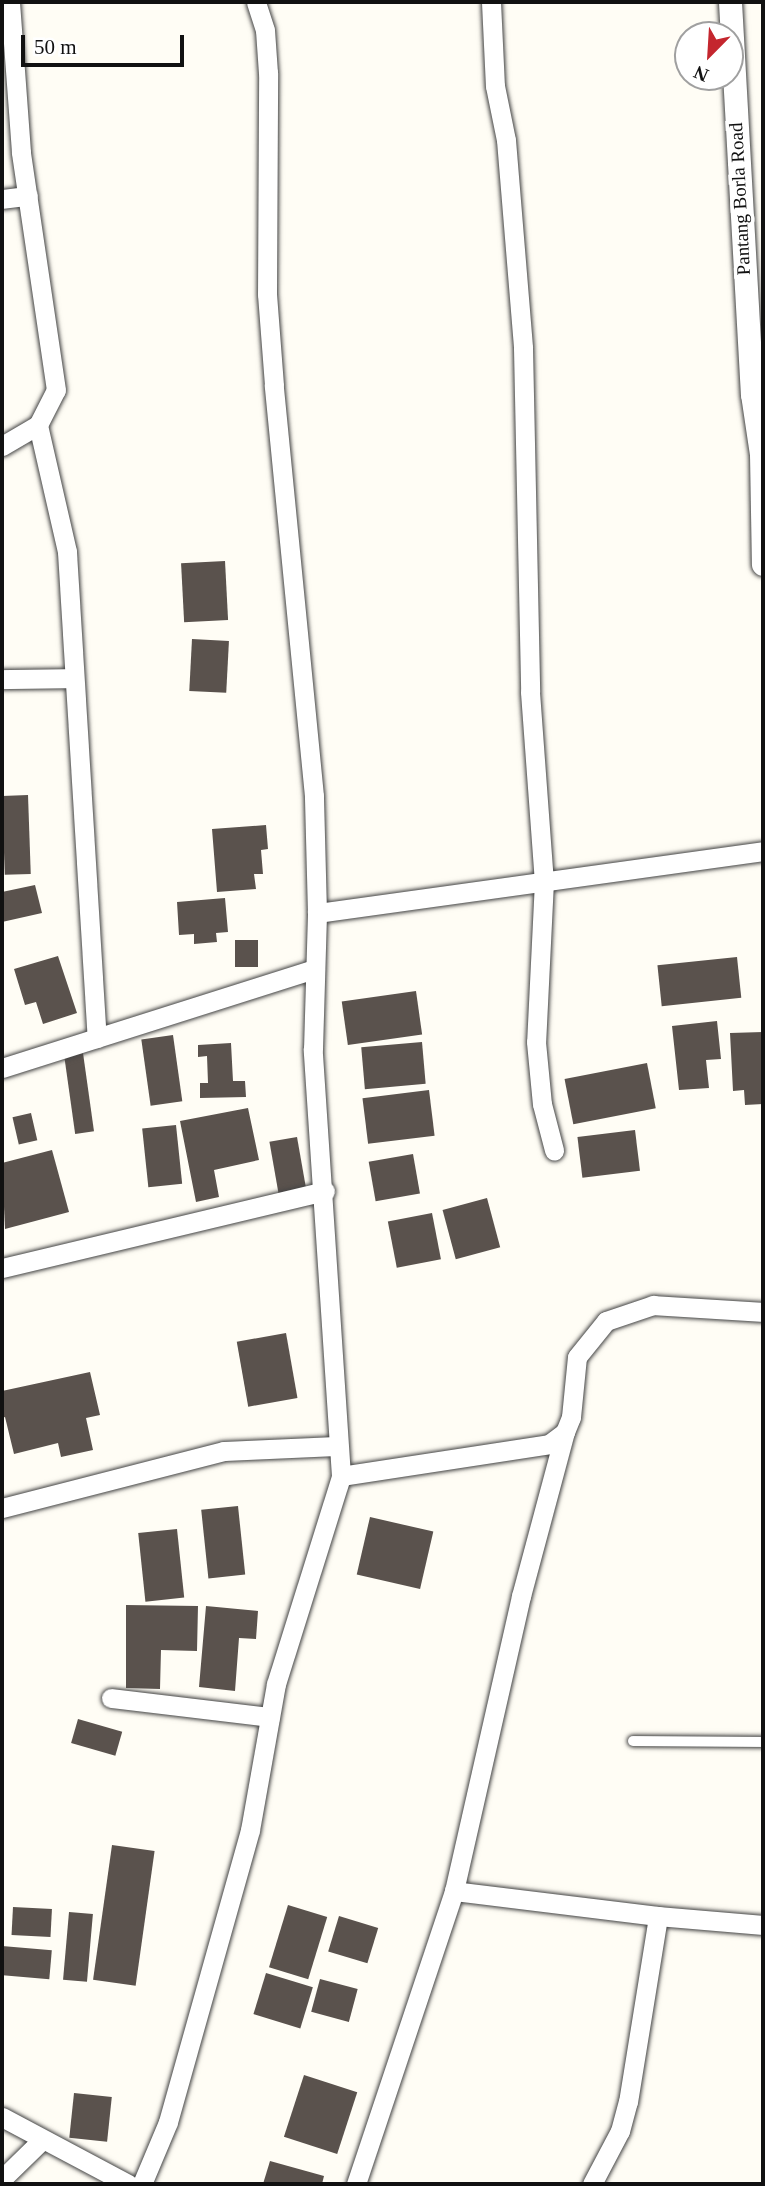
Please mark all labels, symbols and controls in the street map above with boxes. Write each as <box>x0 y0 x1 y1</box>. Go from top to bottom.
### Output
scale bar <box>24 21 187 65</box>
north arrow <box>674 21 744 91</box>
text: 50 m <box>34 35 77 59</box>
text: N <box>691 61 712 86</box>
street label: Pantang Borla Road <box>725 122 755 276</box>

